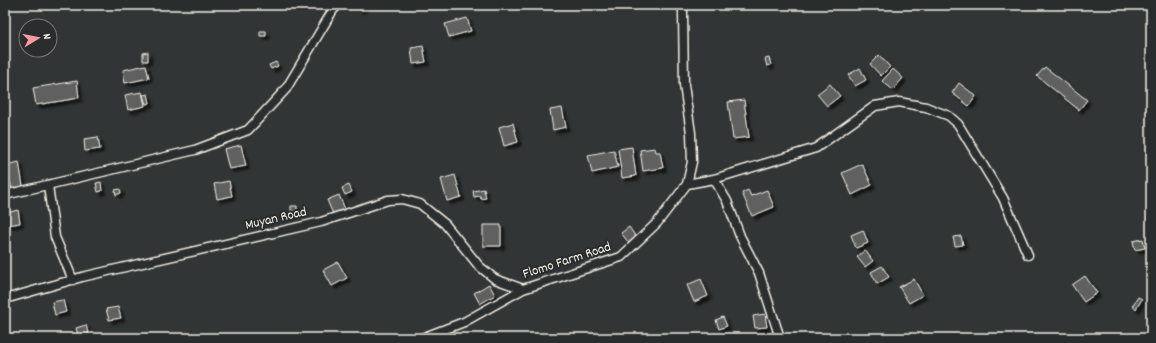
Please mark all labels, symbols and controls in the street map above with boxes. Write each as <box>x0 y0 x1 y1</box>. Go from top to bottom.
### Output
north arrow <box>18 18 58 58</box>
text: N <box>38 33 54 41</box>
street label: Muyan Road <box>243 202 309 236</box>
street label: Flomo Farm Road <box>520 237 614 285</box>

